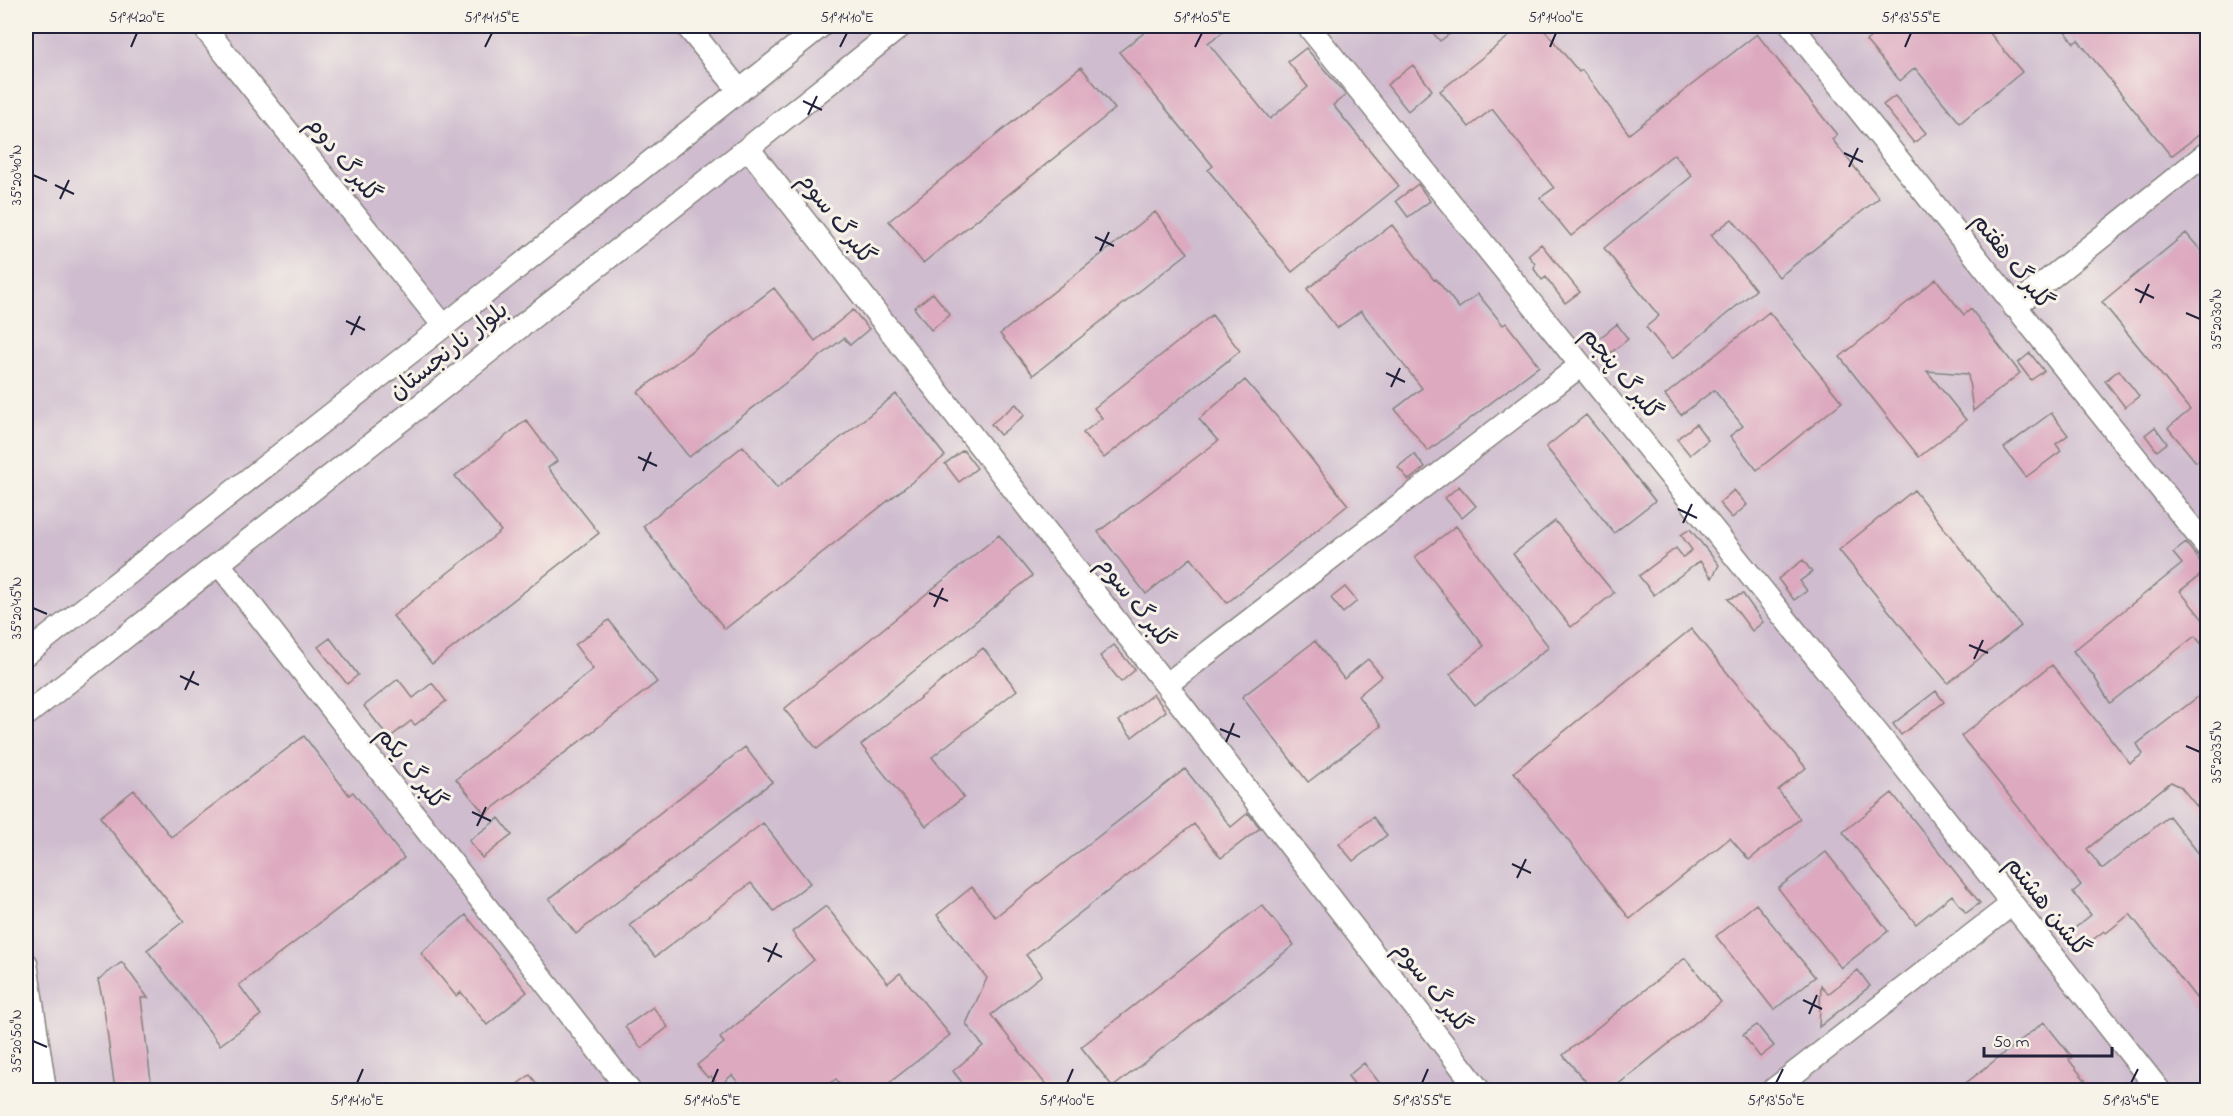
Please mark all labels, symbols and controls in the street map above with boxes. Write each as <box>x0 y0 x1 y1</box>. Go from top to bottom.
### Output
text: 51°14'20"E <box>109 7 165 29</box>
text: 51°14'15"E <box>464 7 520 29</box>
text: 51°14'10"E <box>820 7 874 29</box>
text: 51°14'05"E <box>1173 7 1231 29</box>
text: 51°14'00"E <box>1528 7 1584 29</box>
text: 51°13'55"E <box>1881 7 1941 29</box>
street label: گلبرگ دوم <box>296 110 388 212</box>
text: 35°20'40"N <box>6 145 28 205</box>
street label: گلبرگ سوم <box>788 166 883 273</box>
street label: گلبرگ هفتم <box>1962 206 2060 319</box>
text: 35°20'30"N <box>2206 289 2228 349</box>
street label: بلوار نارنجستان <box>382 294 517 410</box>
street label: گلبرگ پنجم <box>1571 320 1669 429</box>
street label: گلبرگ سوم <box>1087 550 1182 657</box>
text: 35°20'45"N <box>6 577 28 639</box>
street label: گلبرگ یکم <box>366 720 454 819</box>
text: 35°20'35"N <box>2206 721 2228 783</box>
street label: گلشن هشتم <box>1995 849 2097 966</box>
street label: گلبرگ سوم <box>1384 935 1479 1042</box>
text: 35°20'50"N <box>6 1009 28 1073</box>
scale bar <box>1984 1020 2112 1058</box>
text: 50 m <box>1993 1030 2030 1056</box>
text: 51°14'10"E <box>330 1090 384 1112</box>
text: 51°14'05"E <box>683 1090 741 1112</box>
text: 51°14'00"E <box>1039 1090 1095 1112</box>
text: 51°13'55"E <box>1392 1090 1452 1112</box>
text: 51°13'50"E <box>1747 1090 1805 1112</box>
text: 51°13'45"E <box>2102 1090 2160 1112</box>

